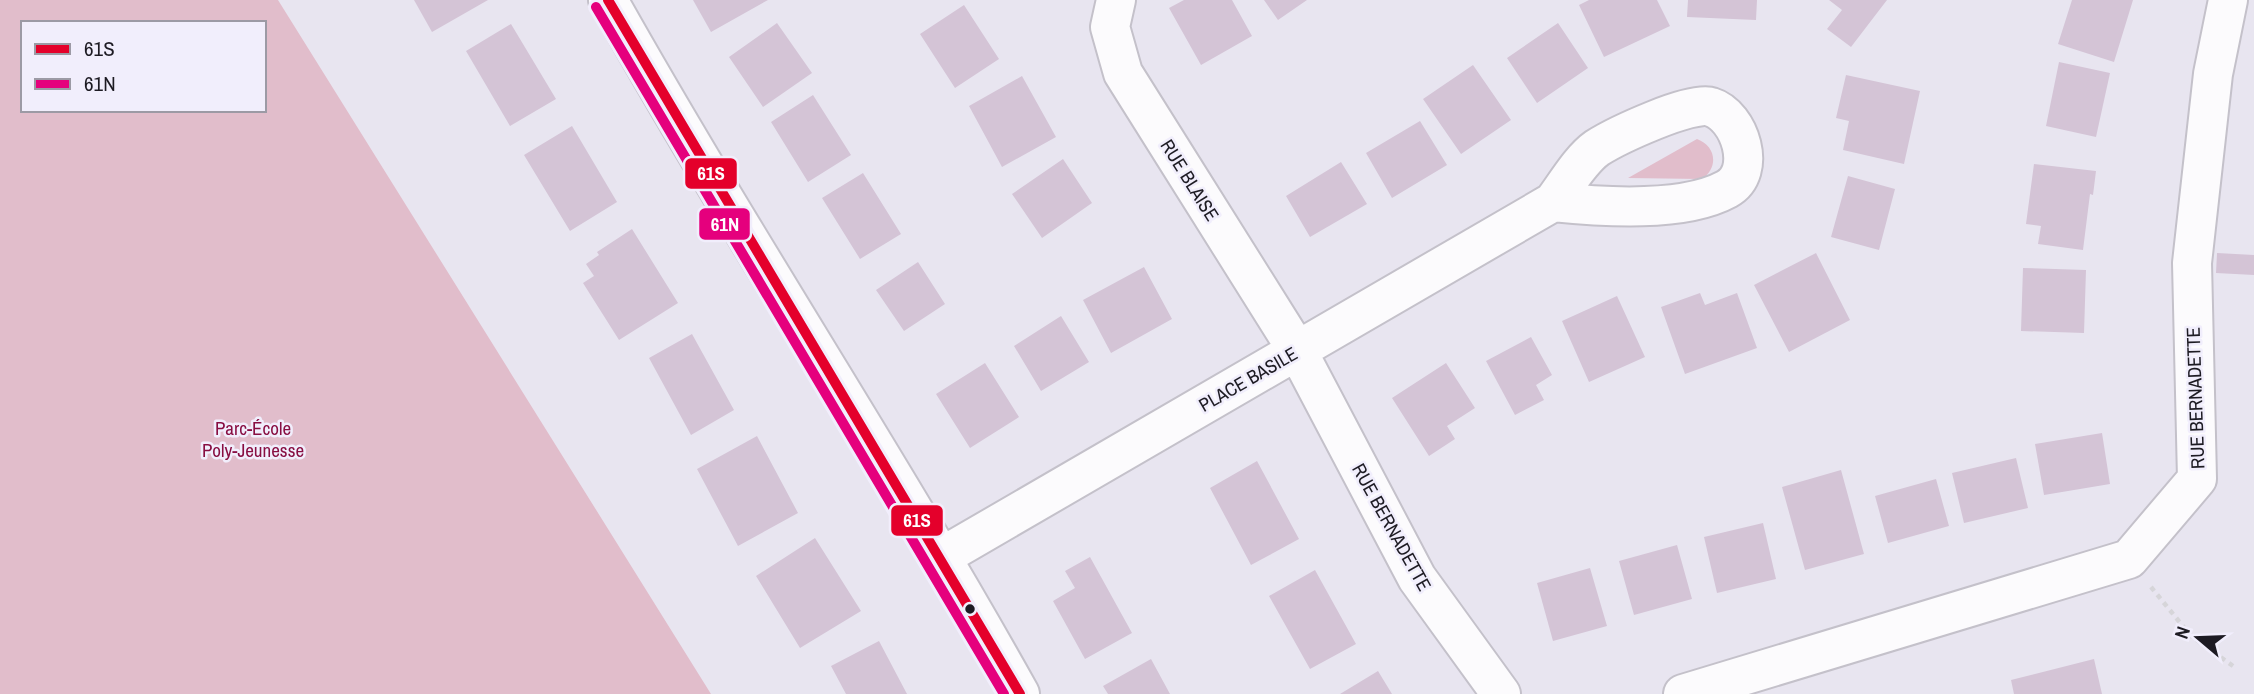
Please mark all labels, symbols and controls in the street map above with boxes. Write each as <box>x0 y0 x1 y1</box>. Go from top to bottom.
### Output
legend <box>21 21 266 112</box>
text: 61S <box>84 34 115 63</box>
text: 61N <box>84 69 116 98</box>
street label: RUE BLAISE <box>1155 134 1225 226</box>
line badge: 61S <box>684 157 738 190</box>
text: 61S <box>697 160 725 186</box>
line badge: 61N <box>698 207 751 241</box>
text: 61N <box>711 211 739 237</box>
street label: RUE BERNADETTE <box>2180 327 2210 469</box>
street label: PLACE BASILE <box>1194 340 1302 418</box>
park label: Parc-École Poly-Jeunesse <box>202 415 304 463</box>
street label: RUE BERNADETTE <box>1346 459 1438 595</box>
line badge: 61S <box>890 504 944 537</box>
text: 61S <box>903 507 931 533</box>
unlabelled marker <box>963 602 977 616</box>
north arrow <box>2163 603 2233 673</box>
text: N <box>2168 623 2196 642</box>

